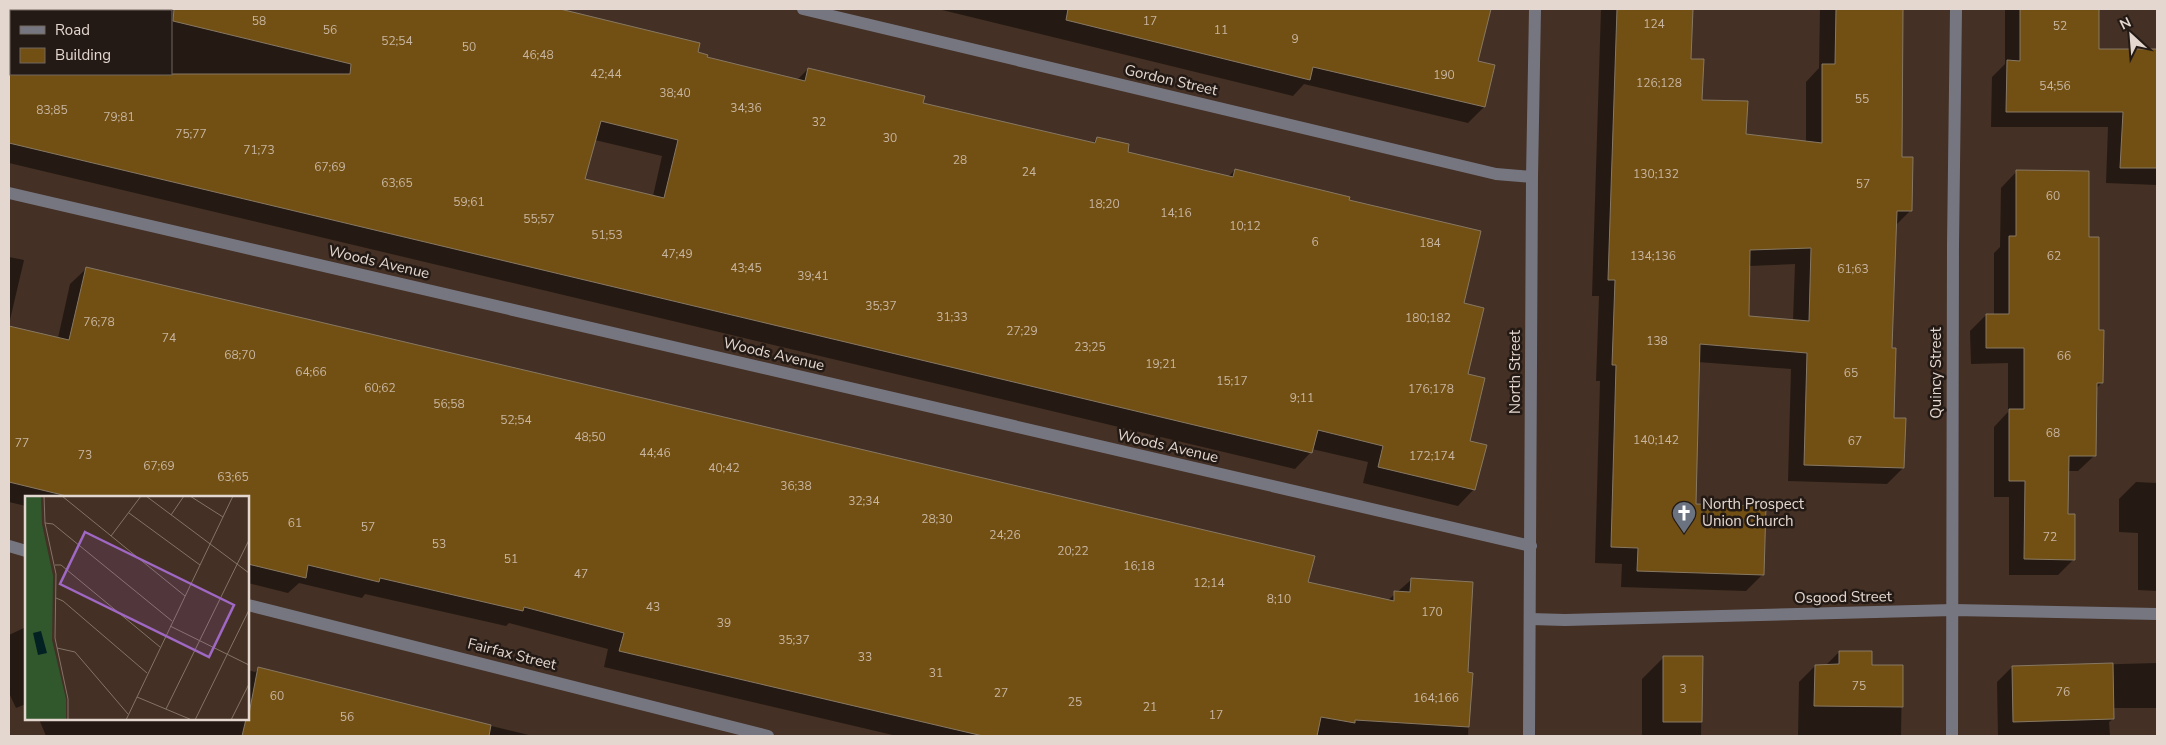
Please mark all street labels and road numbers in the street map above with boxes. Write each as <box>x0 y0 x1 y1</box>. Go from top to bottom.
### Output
street label: Gordon Street <box>1123 60 1220 101</box>
street label: Woods Avenue <box>326 241 432 283</box>
street label: Quincy Street <box>1926 327 1946 419</box>
street label: North Street <box>1505 329 1525 414</box>
street label: Woods Avenue <box>721 333 827 375</box>
street label: Woods Avenue <box>1115 425 1221 467</box>
street label: Osgood Street <box>1794 586 1893 608</box>
street label: Fairfax Street <box>466 633 559 675</box>

